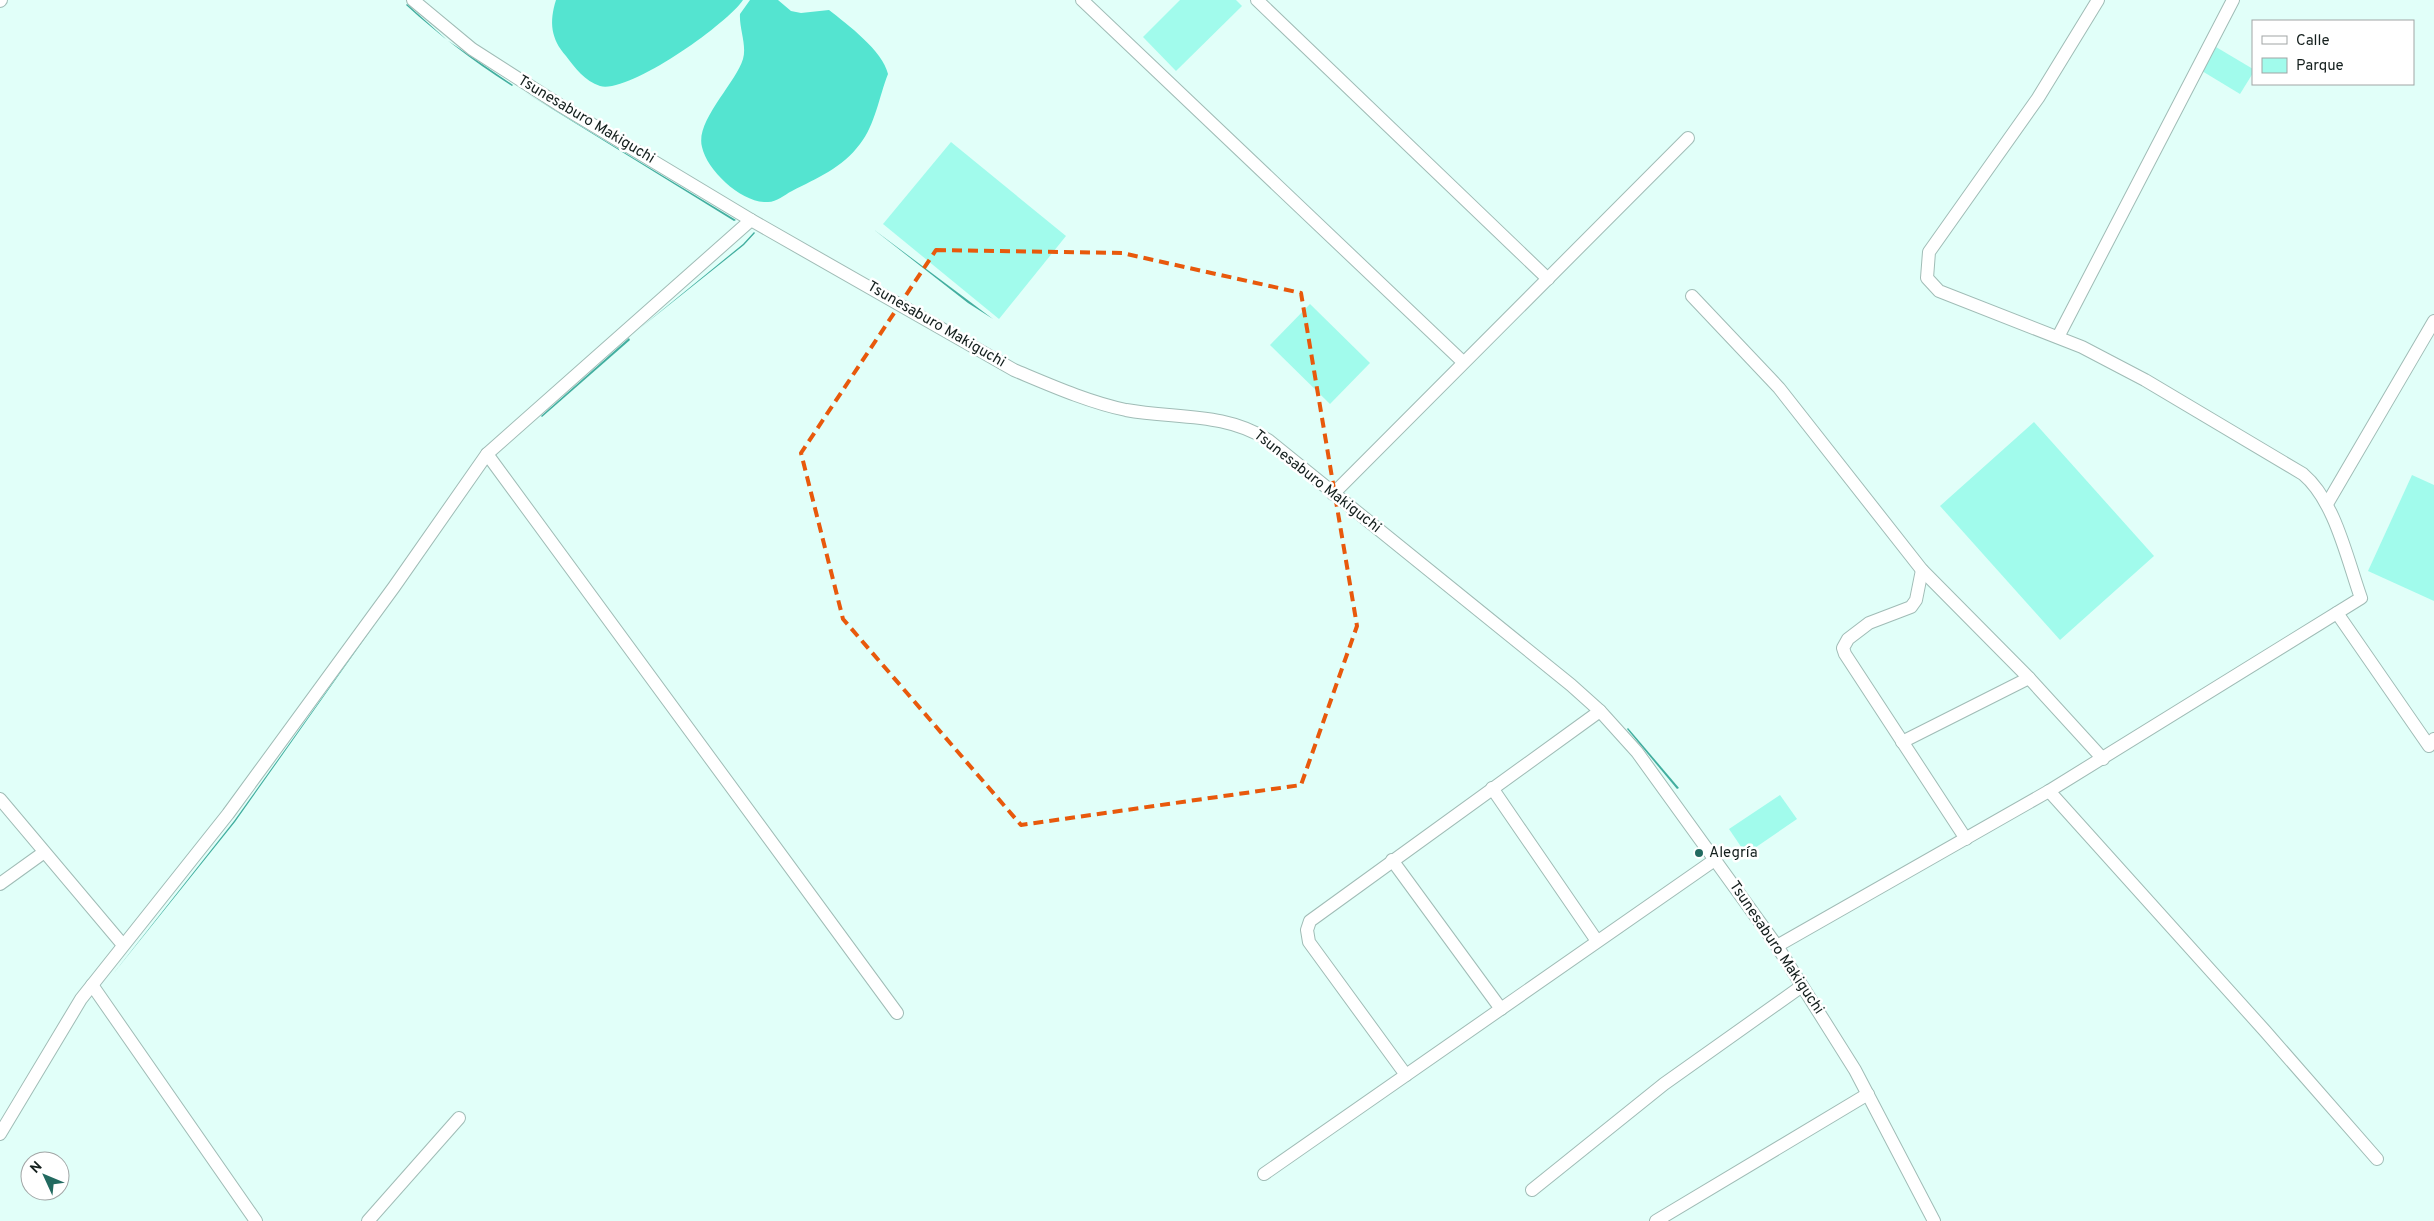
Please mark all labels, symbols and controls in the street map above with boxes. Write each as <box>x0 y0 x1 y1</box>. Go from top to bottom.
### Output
legend <box>2252 20 2414 85</box>
text: Calle <box>2296 32 2330 51</box>
text: Parque <box>2296 57 2344 76</box>
street label: Tsunesaburo Makiguchi <box>514 72 658 168</box>
street label: Tsunesaburo Makiguchi <box>863 278 1009 372</box>
street label: Tsunesaburo Makiguchi <box>1249 426 1385 538</box>
place label: Alegría <box>1709 844 1758 863</box>
marker: Alegría <box>1693 847 1705 859</box>
street label: Tsunesaburo Makiguchi <box>1724 878 1828 1018</box>
north arrow <box>20 1151 70 1201</box>
text: N <box>27 1158 46 1178</box>

